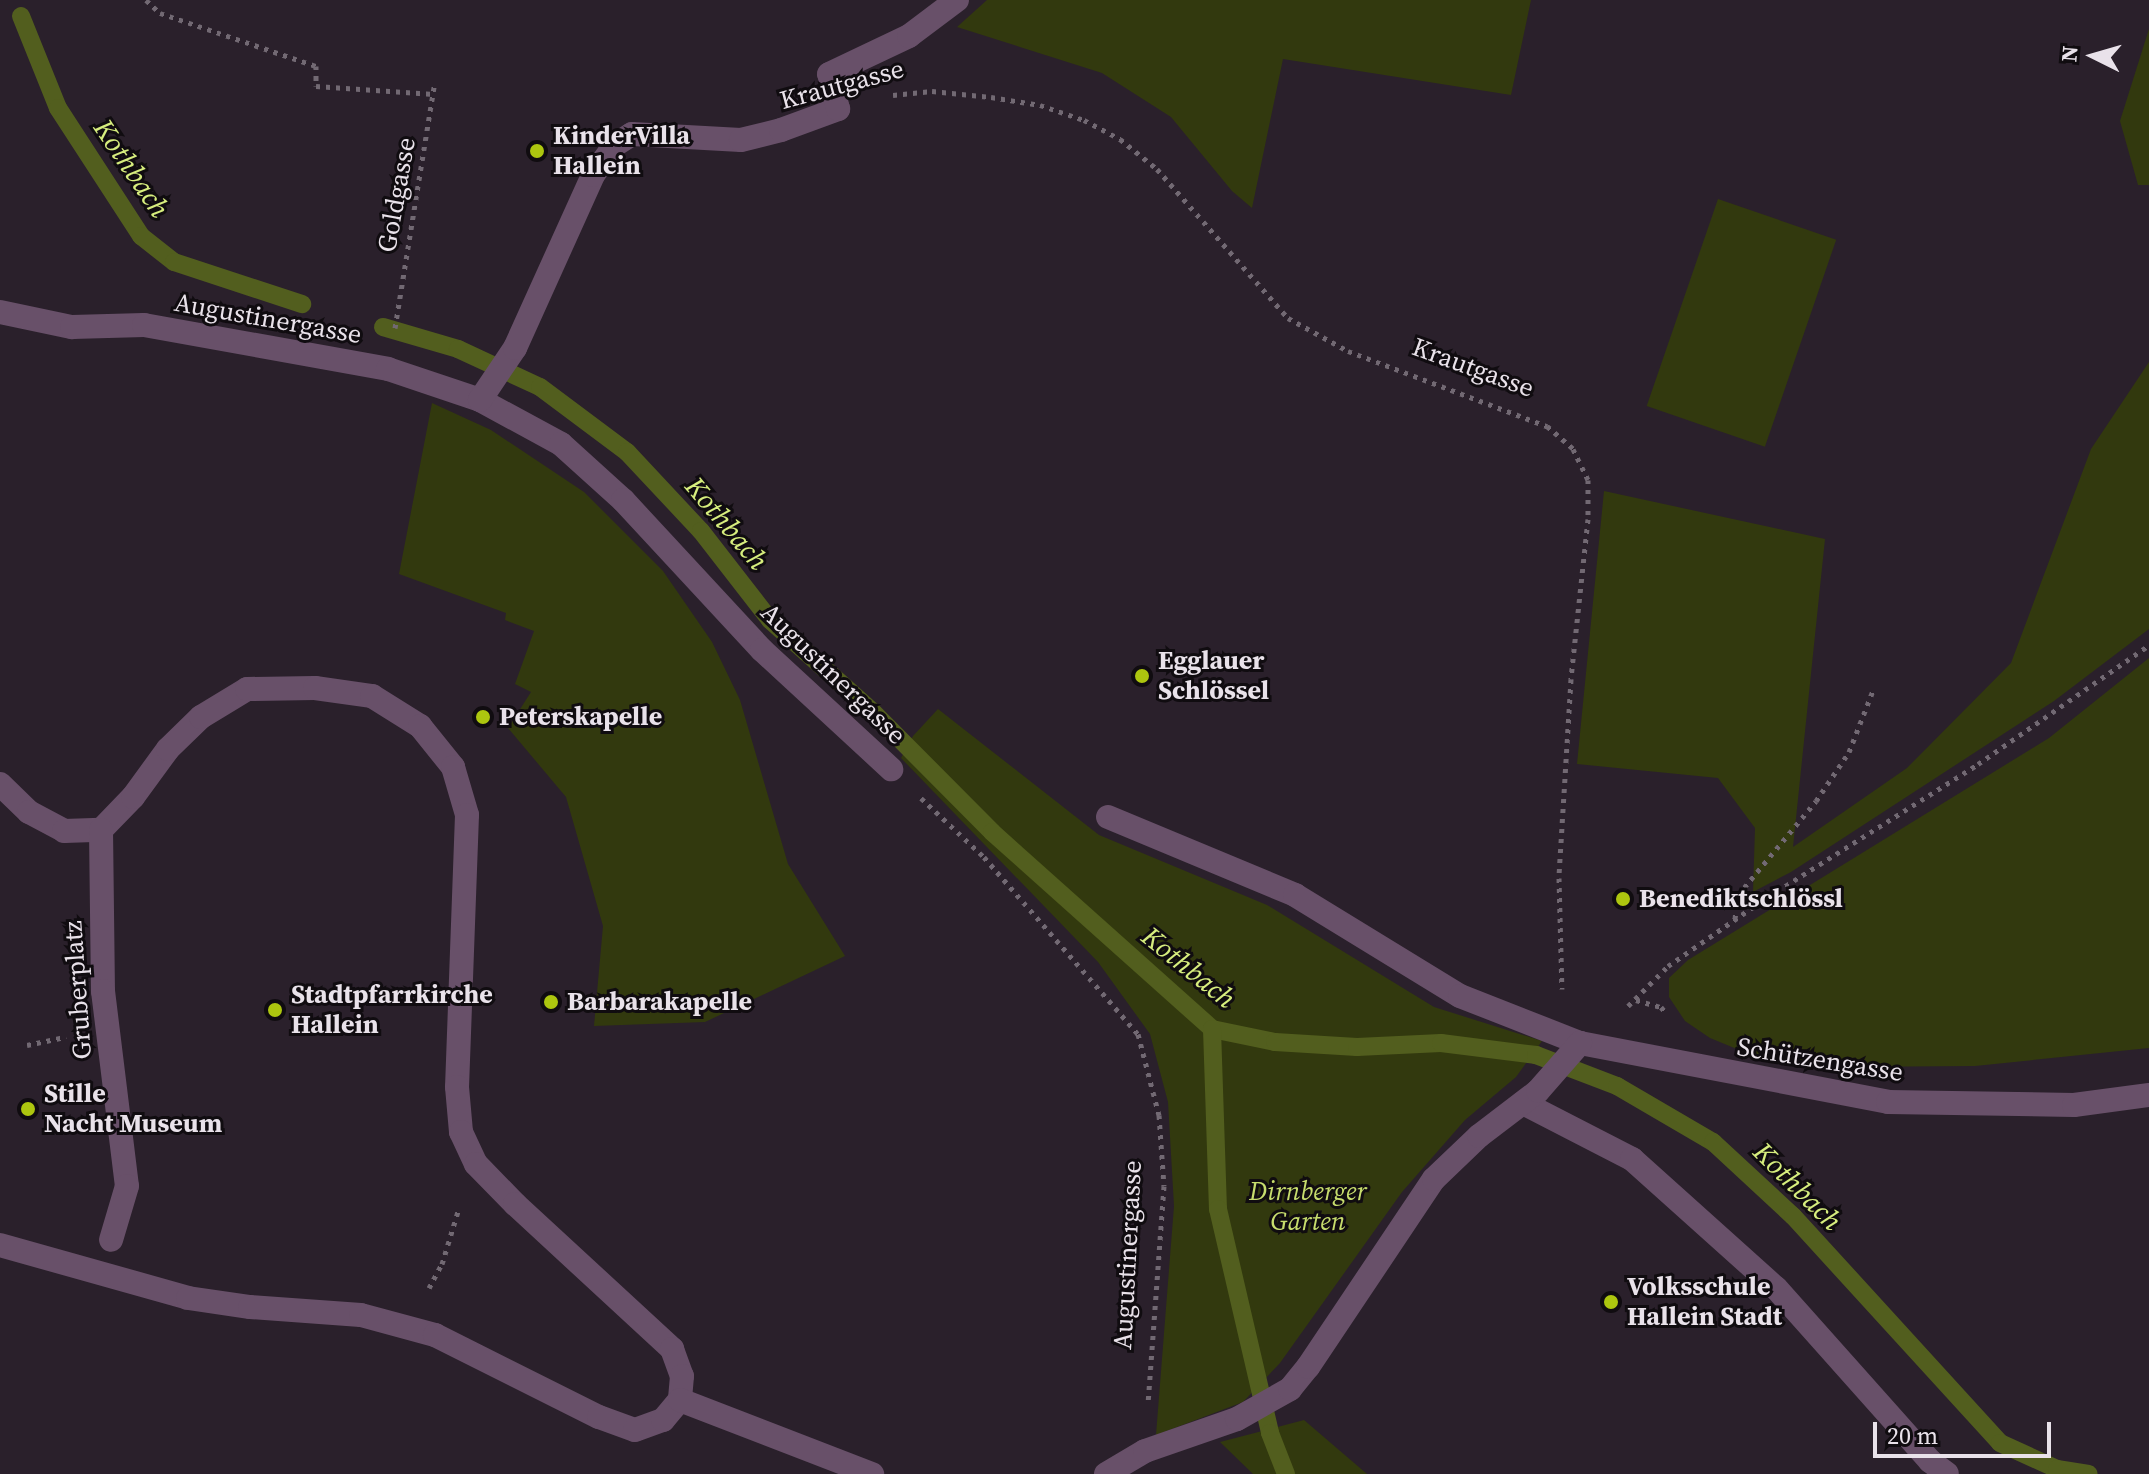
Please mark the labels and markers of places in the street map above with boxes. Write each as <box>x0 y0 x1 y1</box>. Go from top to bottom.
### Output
place label: KinderVilla Hallein <box>553 120 690 182</box>
marker: KinderVilla Hallein <box>528 142 546 160</box>
place label: Egglauer Schlössel <box>1158 645 1269 706</box>
marker: Egglauer Schlössel <box>1133 667 1151 685</box>
place label: Peterskapelle <box>499 701 662 733</box>
marker: Peterskapelle <box>474 708 492 726</box>
place label: Benediktschlössl <box>1639 883 1843 915</box>
marker: Benediktschlössl <box>1614 890 1632 908</box>
place label: Stadtpfarrkirche Hallein <box>291 979 493 1040</box>
place label: Barbarakapelle <box>567 986 752 1018</box>
marker: Barbarakapelle <box>542 993 560 1011</box>
marker: Stadtpfarrkirche Hallein <box>266 1001 284 1019</box>
place label: Stille Nacht Museum <box>44 1078 222 1140</box>
marker: Stille Nacht Museum <box>19 1100 37 1118</box>
place label: Volksschule Hallein Stadt <box>1627 1271 1782 1332</box>
marker: Volksschule Hallein Stadt <box>1602 1293 1620 1311</box>

